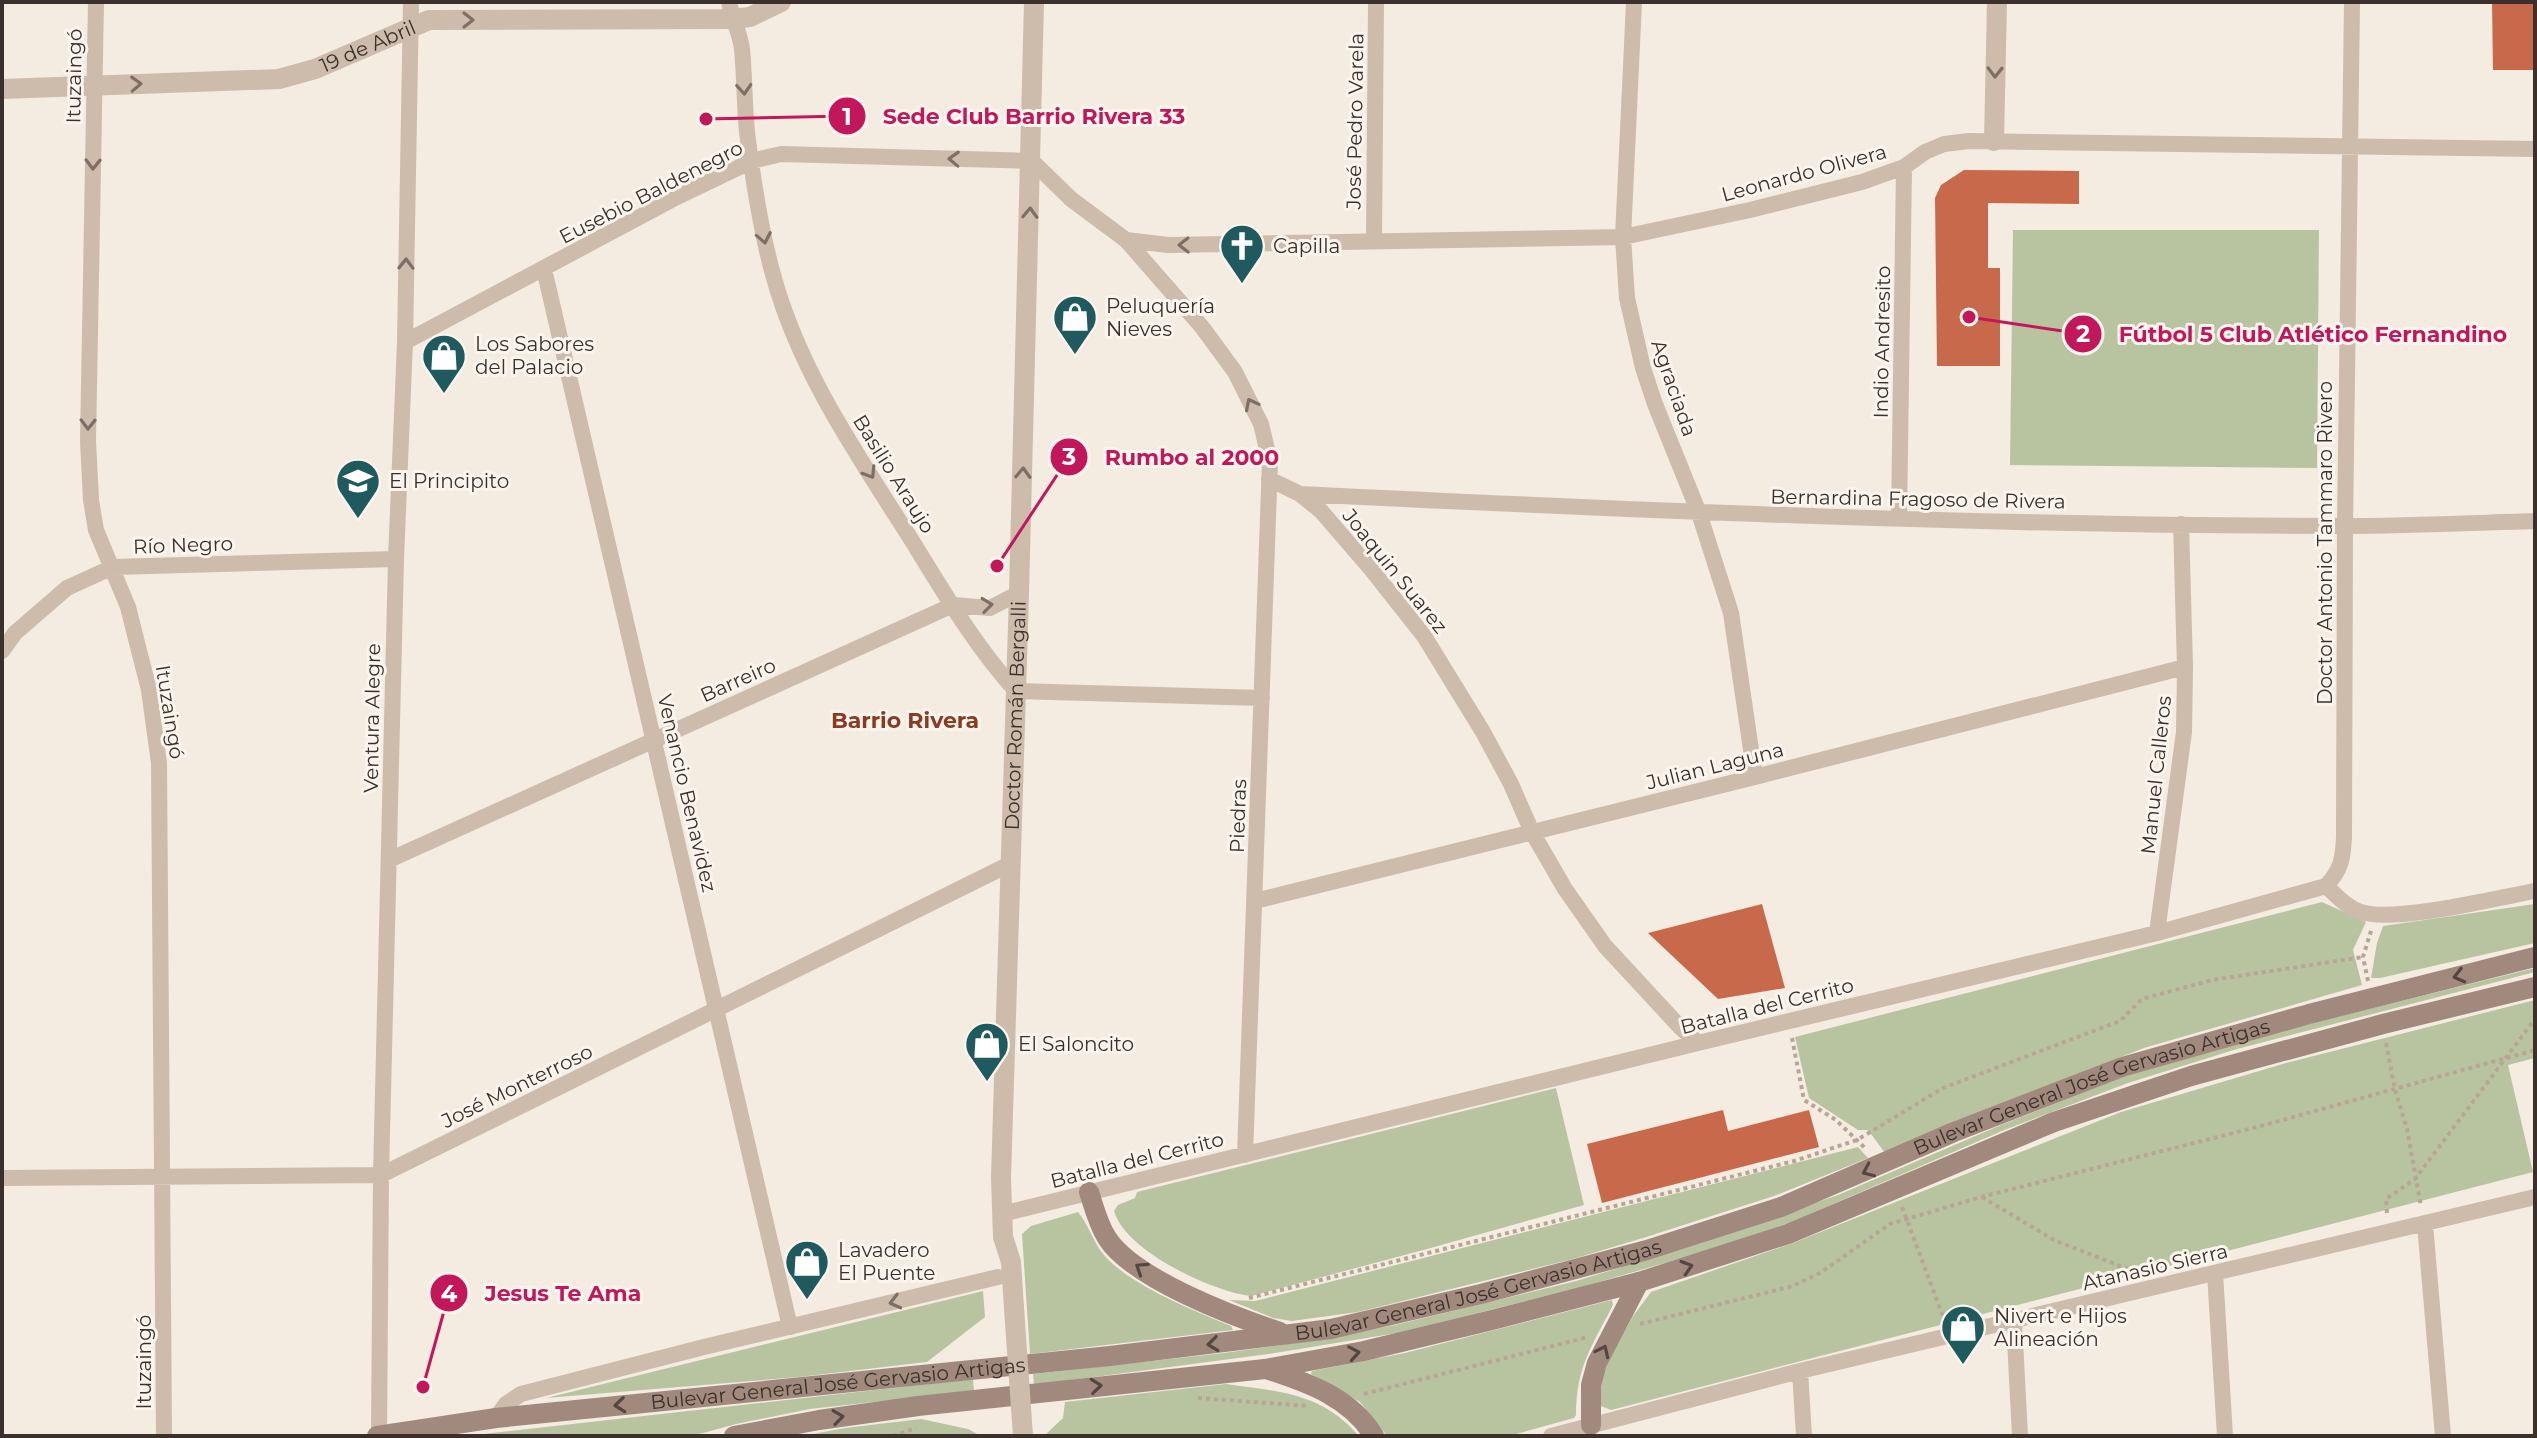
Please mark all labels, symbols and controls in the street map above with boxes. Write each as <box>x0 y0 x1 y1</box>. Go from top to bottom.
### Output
one-way arrow <box>462 11 475 29</box>
street label: 19 de Abril <box>316 15 419 78</box>
street label: Ituzaingó <box>61 28 87 124</box>
street label: José Pedro Varela <box>1341 32 1369 211</box>
one-way arrow <box>1987 66 2004 79</box>
one-way arrow <box>130 76 143 93</box>
one-way arrow <box>735 83 752 96</box>
callout: Sede Club Barrio Rivera 33 <box>827 93 1201 139</box>
text: 1 <box>842 102 852 131</box>
text: Sede Club Barrio Rivera 33 <box>883 103 1185 130</box>
street label: Eusebio Baldenegro <box>555 135 747 249</box>
street label: Leonardo Olivera <box>1719 139 1889 207</box>
one-way arrow <box>947 151 960 168</box>
one-way arrow <box>84 158 101 171</box>
one-way arrow <box>1021 206 1039 219</box>
church icon: Capilla <box>1218 222 1266 285</box>
one-way arrow <box>755 231 772 244</box>
place label: Capilla <box>1273 234 1340 258</box>
one-way arrow <box>1177 236 1190 254</box>
one-way arrow <box>398 257 415 270</box>
street label: Indio Andresito <box>1869 265 1895 419</box>
shop icon: Peluquería Nieves <box>1051 293 1099 356</box>
place label: Peluquería Nieves <box>1106 294 1215 341</box>
callout: Fútbol 5 Club Atlético Fernandino <box>2063 311 2524 357</box>
text: 2 <box>2076 319 2090 348</box>
text: Fútbol 5 Club Atlético Fernandino <box>2119 321 2507 348</box>
shop icon: Los Sabores del Palacio <box>420 332 468 395</box>
place label: Los Sabores del Palacio <box>475 332 594 379</box>
street label: Agraciada <box>1646 337 1702 439</box>
street label: Doctor Antonio Tammaro Rivero <box>2313 381 2337 705</box>
one-way arrow <box>1245 397 1261 412</box>
street label: Basilio Araujo <box>848 410 940 538</box>
one-way arrow <box>79 418 97 431</box>
callout: Rumbo al 2000 <box>1049 434 1295 480</box>
text: 3 <box>1061 442 1076 471</box>
text: Rumbo al 2000 <box>1105 444 1279 471</box>
school or university icon: El Principito <box>334 457 382 520</box>
one-way arrow <box>860 465 875 479</box>
one-way arrow <box>1014 466 1031 479</box>
place label: El Principito <box>389 469 509 493</box>
street label: Bernardina Fragoso de Rivera <box>1770 484 2066 514</box>
street label: Joaquin Suarez <box>1337 503 1452 638</box>
street label: Río Negro <box>133 531 233 559</box>
one-way arrow <box>981 597 994 614</box>
street label: Doctor Román Bergalli <box>1000 601 1031 831</box>
street label: Ventura Alegre <box>359 643 385 793</box>
street label: Barreiro <box>696 653 780 707</box>
street label: Ituzaingó <box>151 663 189 761</box>
street label: Venancio Benavidez <box>653 692 721 894</box>
street label: Manuel Calleros <box>2136 694 2176 855</box>
district label: Barrio Rivera <box>831 707 979 734</box>
street label: Julian Laguna <box>1643 737 1786 795</box>
street label: Piedras <box>1225 778 1251 853</box>
one-way arrow <box>2453 967 2467 984</box>
street label: Batalla del Cerrito <box>1678 973 1856 1039</box>
street label: Bulevar General José Gervasio Artigas <box>1909 1014 2273 1160</box>
shop icon: El Saloncito <box>963 1020 1011 1083</box>
place label: El Saloncito <box>1018 1032 1134 1056</box>
street label: José Monterroso <box>437 1039 596 1133</box>
street label: Batalla del Cerrito <box>1048 1127 1226 1193</box>
one-way arrow <box>1862 1161 1876 1177</box>
street label: Bulevar General José Gervasio Artigas <box>1293 1234 1665 1345</box>
shop icon: Lavadero El Puente <box>783 1238 831 1301</box>
place label: Lavadero El Puente <box>838 1238 935 1285</box>
street label: Atanasio Sierra <box>2080 1239 2230 1295</box>
one-way arrow <box>1679 1260 1693 1276</box>
one-way arrow <box>1135 1263 1149 1278</box>
callout: Jesus Te Ama <box>429 1270 657 1316</box>
text: 4 <box>441 1279 458 1308</box>
text: Jesus Te Ama <box>484 1280 641 1307</box>
one-way arrow <box>889 1293 902 1310</box>
shop icon: Nivert e Hijos Alineación <box>1939 1303 1987 1366</box>
place label: Nivert e Hijos Alineación <box>1994 1304 2127 1351</box>
street label: Ituzaingó <box>132 1315 156 1409</box>
one-way arrow <box>1206 1335 1219 1352</box>
one-way arrow <box>1593 1344 1609 1359</box>
one-way arrow <box>1347 1345 1360 1362</box>
street label: Bulevar General José Gervasio Artigas <box>649 1353 1027 1414</box>
one-way arrow <box>1089 1378 1103 1395</box>
one-way arrow <box>613 1397 626 1414</box>
one-way arrow <box>831 1409 845 1426</box>

